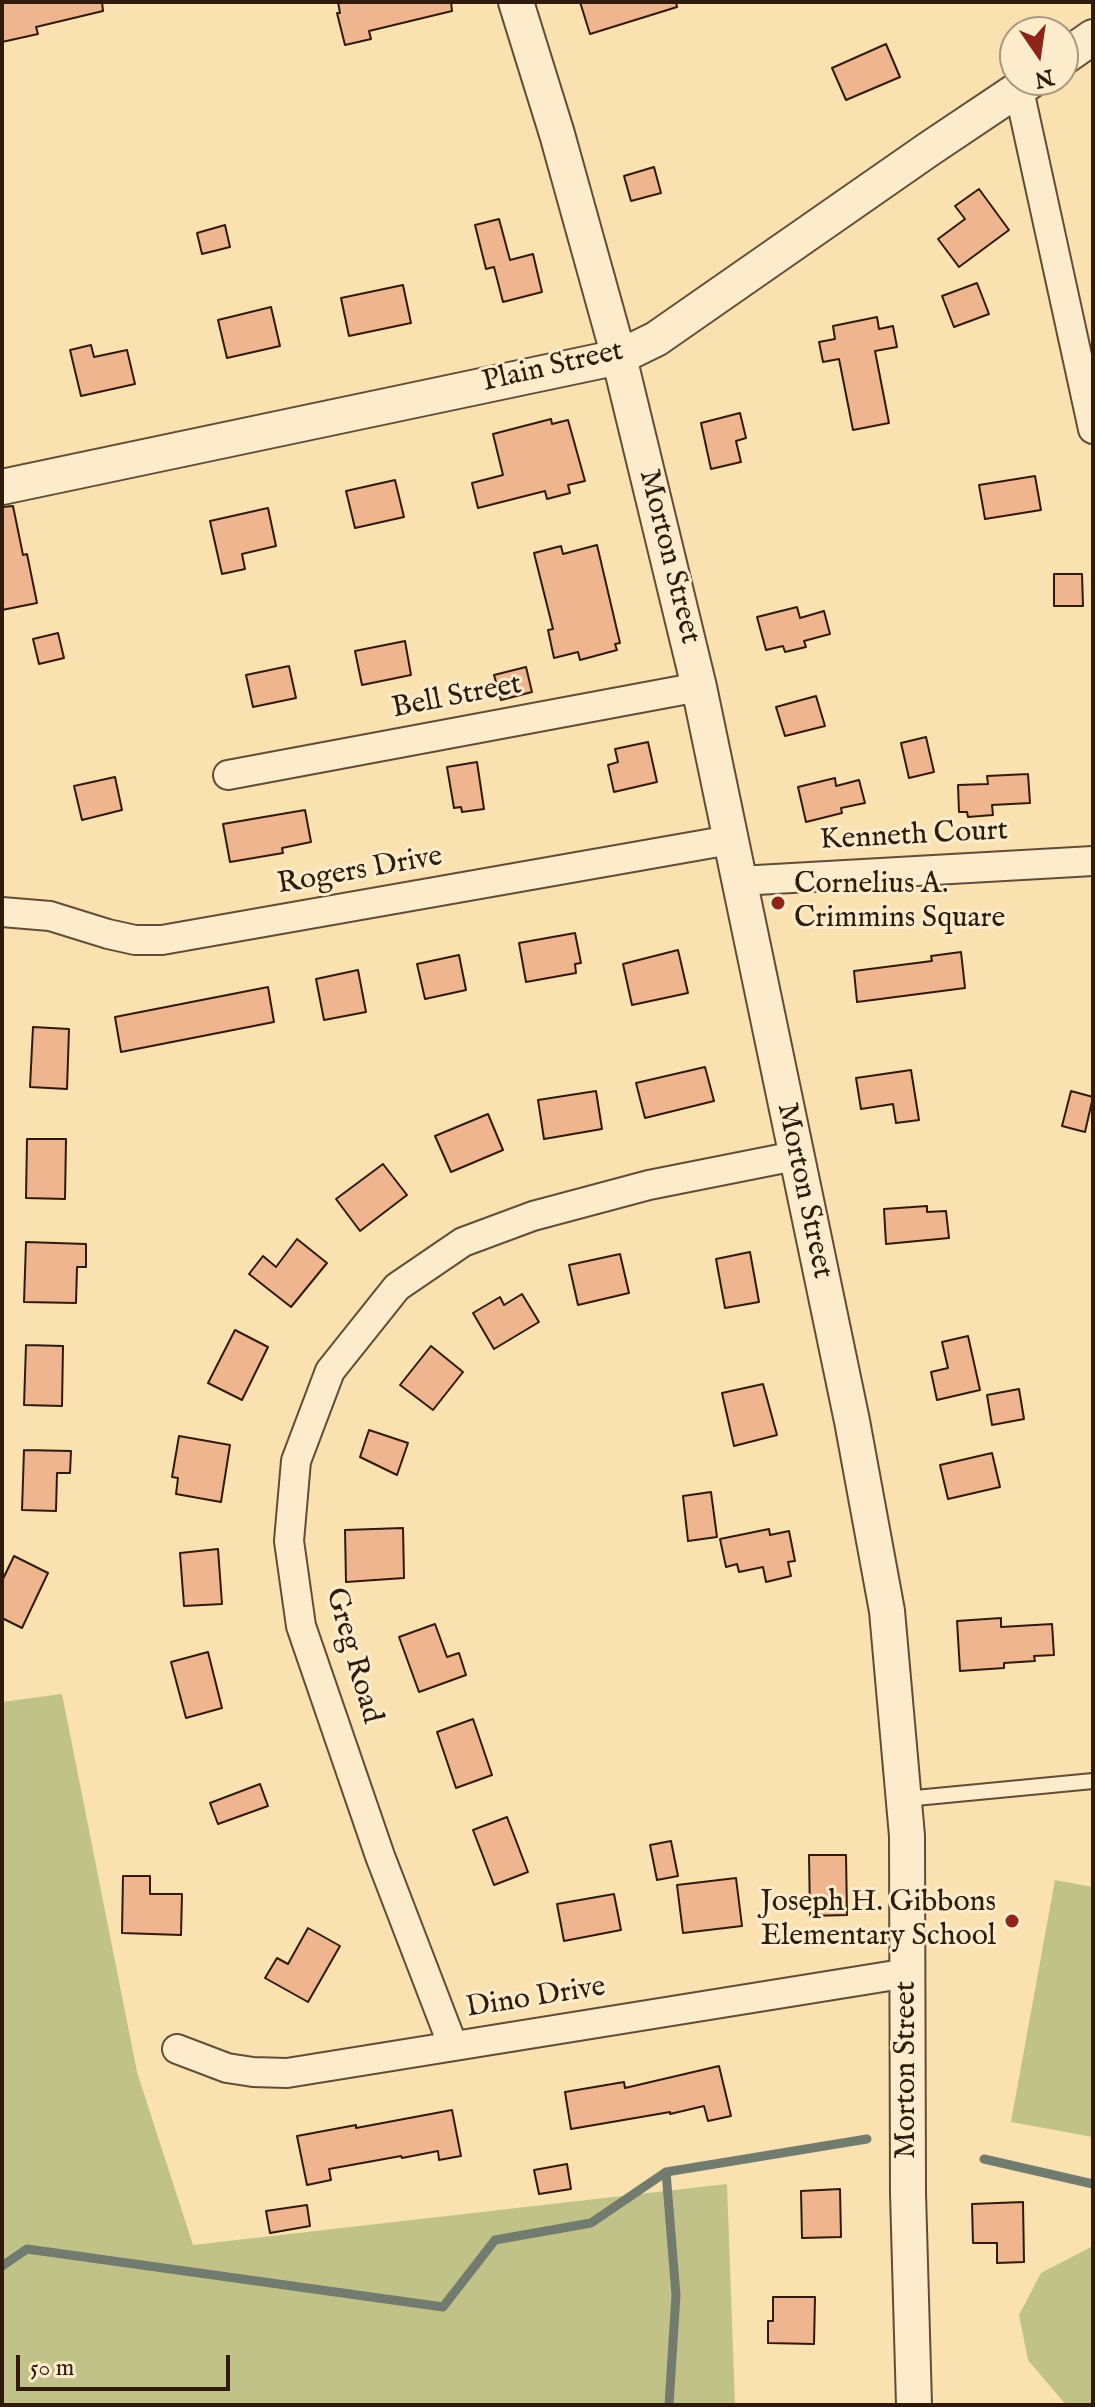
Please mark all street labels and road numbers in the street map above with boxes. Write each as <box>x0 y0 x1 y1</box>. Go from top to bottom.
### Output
street label: Plain Street <box>479 334 627 402</box>
street label: Morton Street <box>629 466 707 648</box>
street label: Bell Street <box>389 668 525 728</box>
street label: Kenneth Court <box>819 814 1009 860</box>
street label: Rogers Drive <box>275 840 445 904</box>
street label: Morton Street <box>767 1100 839 1282</box>
street label: Greg Road <box>316 1584 388 1728</box>
street label: Dino Drive <box>464 1970 608 2028</box>
street label: Morton Street <box>890 1981 926 2159</box>

